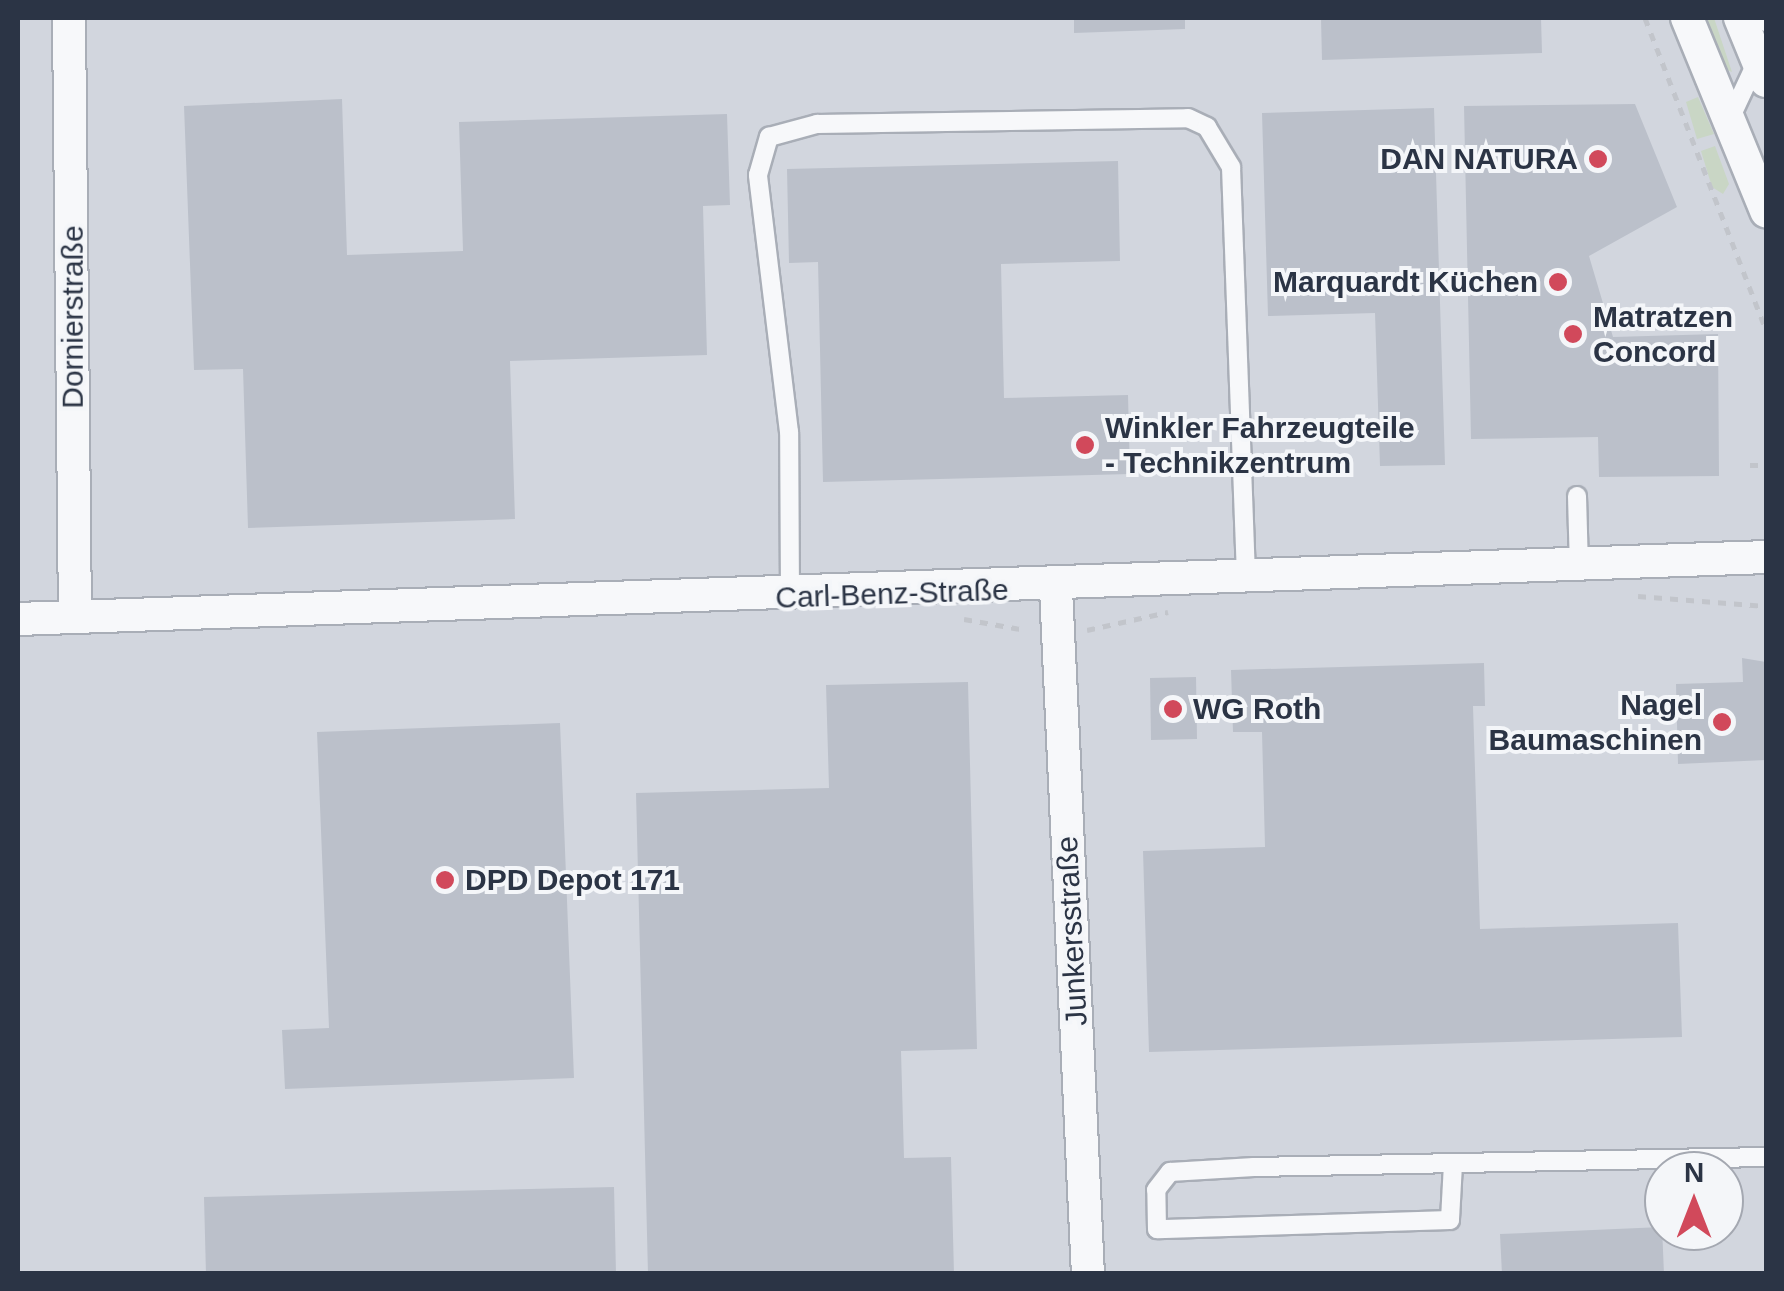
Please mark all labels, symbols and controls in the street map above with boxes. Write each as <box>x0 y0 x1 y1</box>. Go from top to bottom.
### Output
place label: DAN NATURA <box>1380 141 1578 177</box>
marker: DAN NATURA <box>1587 148 1609 170</box>
street label: Dornierstraße <box>55 225 91 409</box>
place label: Marquardt Küchen <box>1273 264 1538 300</box>
marker: Marquardt Küchen <box>1547 271 1569 293</box>
place label: Matratzen Concord <box>1593 299 1733 370</box>
marker: Matratzen Concord <box>1562 323 1584 345</box>
place label: Winkler Fahrzeugteile - Technikzentrum <box>1105 410 1415 480</box>
marker: Winkler Fahrzeugteile - Technikzentrum <box>1074 434 1096 456</box>
street label: Carl-Benz-Straße <box>775 572 1009 616</box>
place label: Nagel Baumaschinen <box>1489 687 1702 758</box>
place label: WG Roth <box>1193 691 1321 727</box>
marker: WG Roth <box>1162 698 1184 720</box>
marker: Nagel Baumaschinen <box>1711 711 1733 733</box>
street label: Junkersstraße <box>1049 835 1095 1027</box>
place label: DPD Depot 171 <box>465 862 680 898</box>
marker: DPD Depot 171 <box>434 869 456 891</box>
north arrow <box>1644 1151 1744 1251</box>
text: N <box>1684 1157 1704 1188</box>

